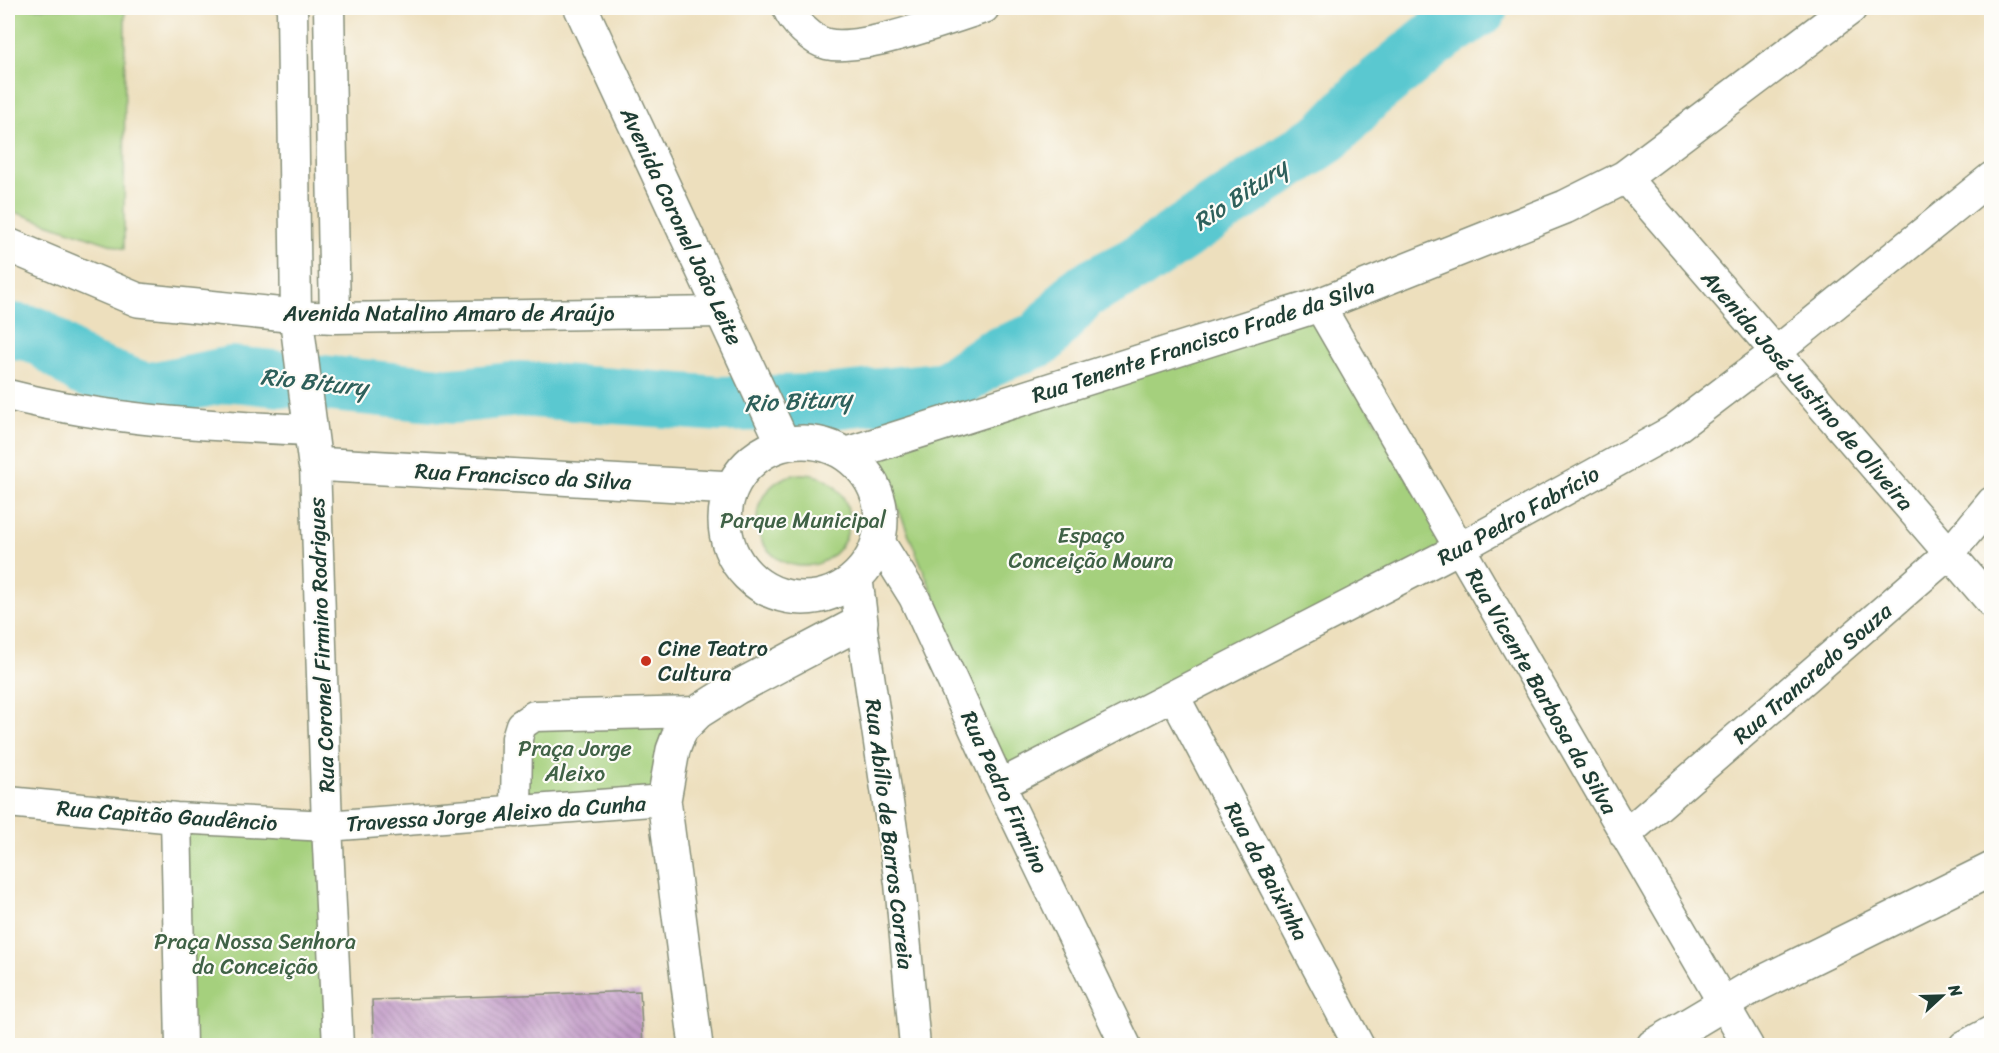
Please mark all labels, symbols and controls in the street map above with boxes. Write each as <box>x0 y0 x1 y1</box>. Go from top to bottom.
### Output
street label: Avenida Coronel João Leite <box>609 100 754 352</box>
water label: Rio Bitury <box>1184 146 1299 242</box>
street label: Avenida José Justino de Oliveira <box>1691 260 1924 520</box>
street label: Rua Tenente Francisco Frade da Silva <box>1027 267 1380 414</box>
street label: Avenida Natalino Amaro de Araújo <box>282 294 615 333</box>
water label: Rio Bitury <box>259 356 373 409</box>
water label: Rio Bitury <box>743 377 856 425</box>
street label: Rua Francisco da Silva <box>414 451 633 502</box>
street label: Rua Pedro Fabrício <box>1430 454 1607 576</box>
street label: Rua Coronel Firmino Rodrigues <box>297 496 346 793</box>
park label: Parque Municipal <box>720 501 887 540</box>
park label: Espaço Conceição Moura <box>1008 516 1174 580</box>
street label: Rua Vicente Barbosa da Silva <box>1455 560 1629 823</box>
street label: Rua Trancredo Souza <box>1724 592 1902 754</box>
place label: Cine Teatro Cultura <box>658 629 768 693</box>
marker: Cine Teatro Cultura <box>639 654 653 668</box>
street label: Rua Abílio de Barros Correia <box>854 697 926 972</box>
street label: Rua Pedro Firmino <box>950 704 1059 880</box>
park label: Praça Jorge Aleixo <box>518 729 632 793</box>
street label: Travessa Jorge Aleixo da Cunha <box>345 784 648 843</box>
street label: Rua Capitão Gaudêncio <box>55 788 279 843</box>
street label: Rua da Baixinha <box>1213 794 1320 948</box>
park label: Praça Nossa Senhora da Conceição <box>154 922 356 986</box>
north arrow <box>1912 966 1972 1026</box>
text: N <box>1940 979 1971 1002</box>

